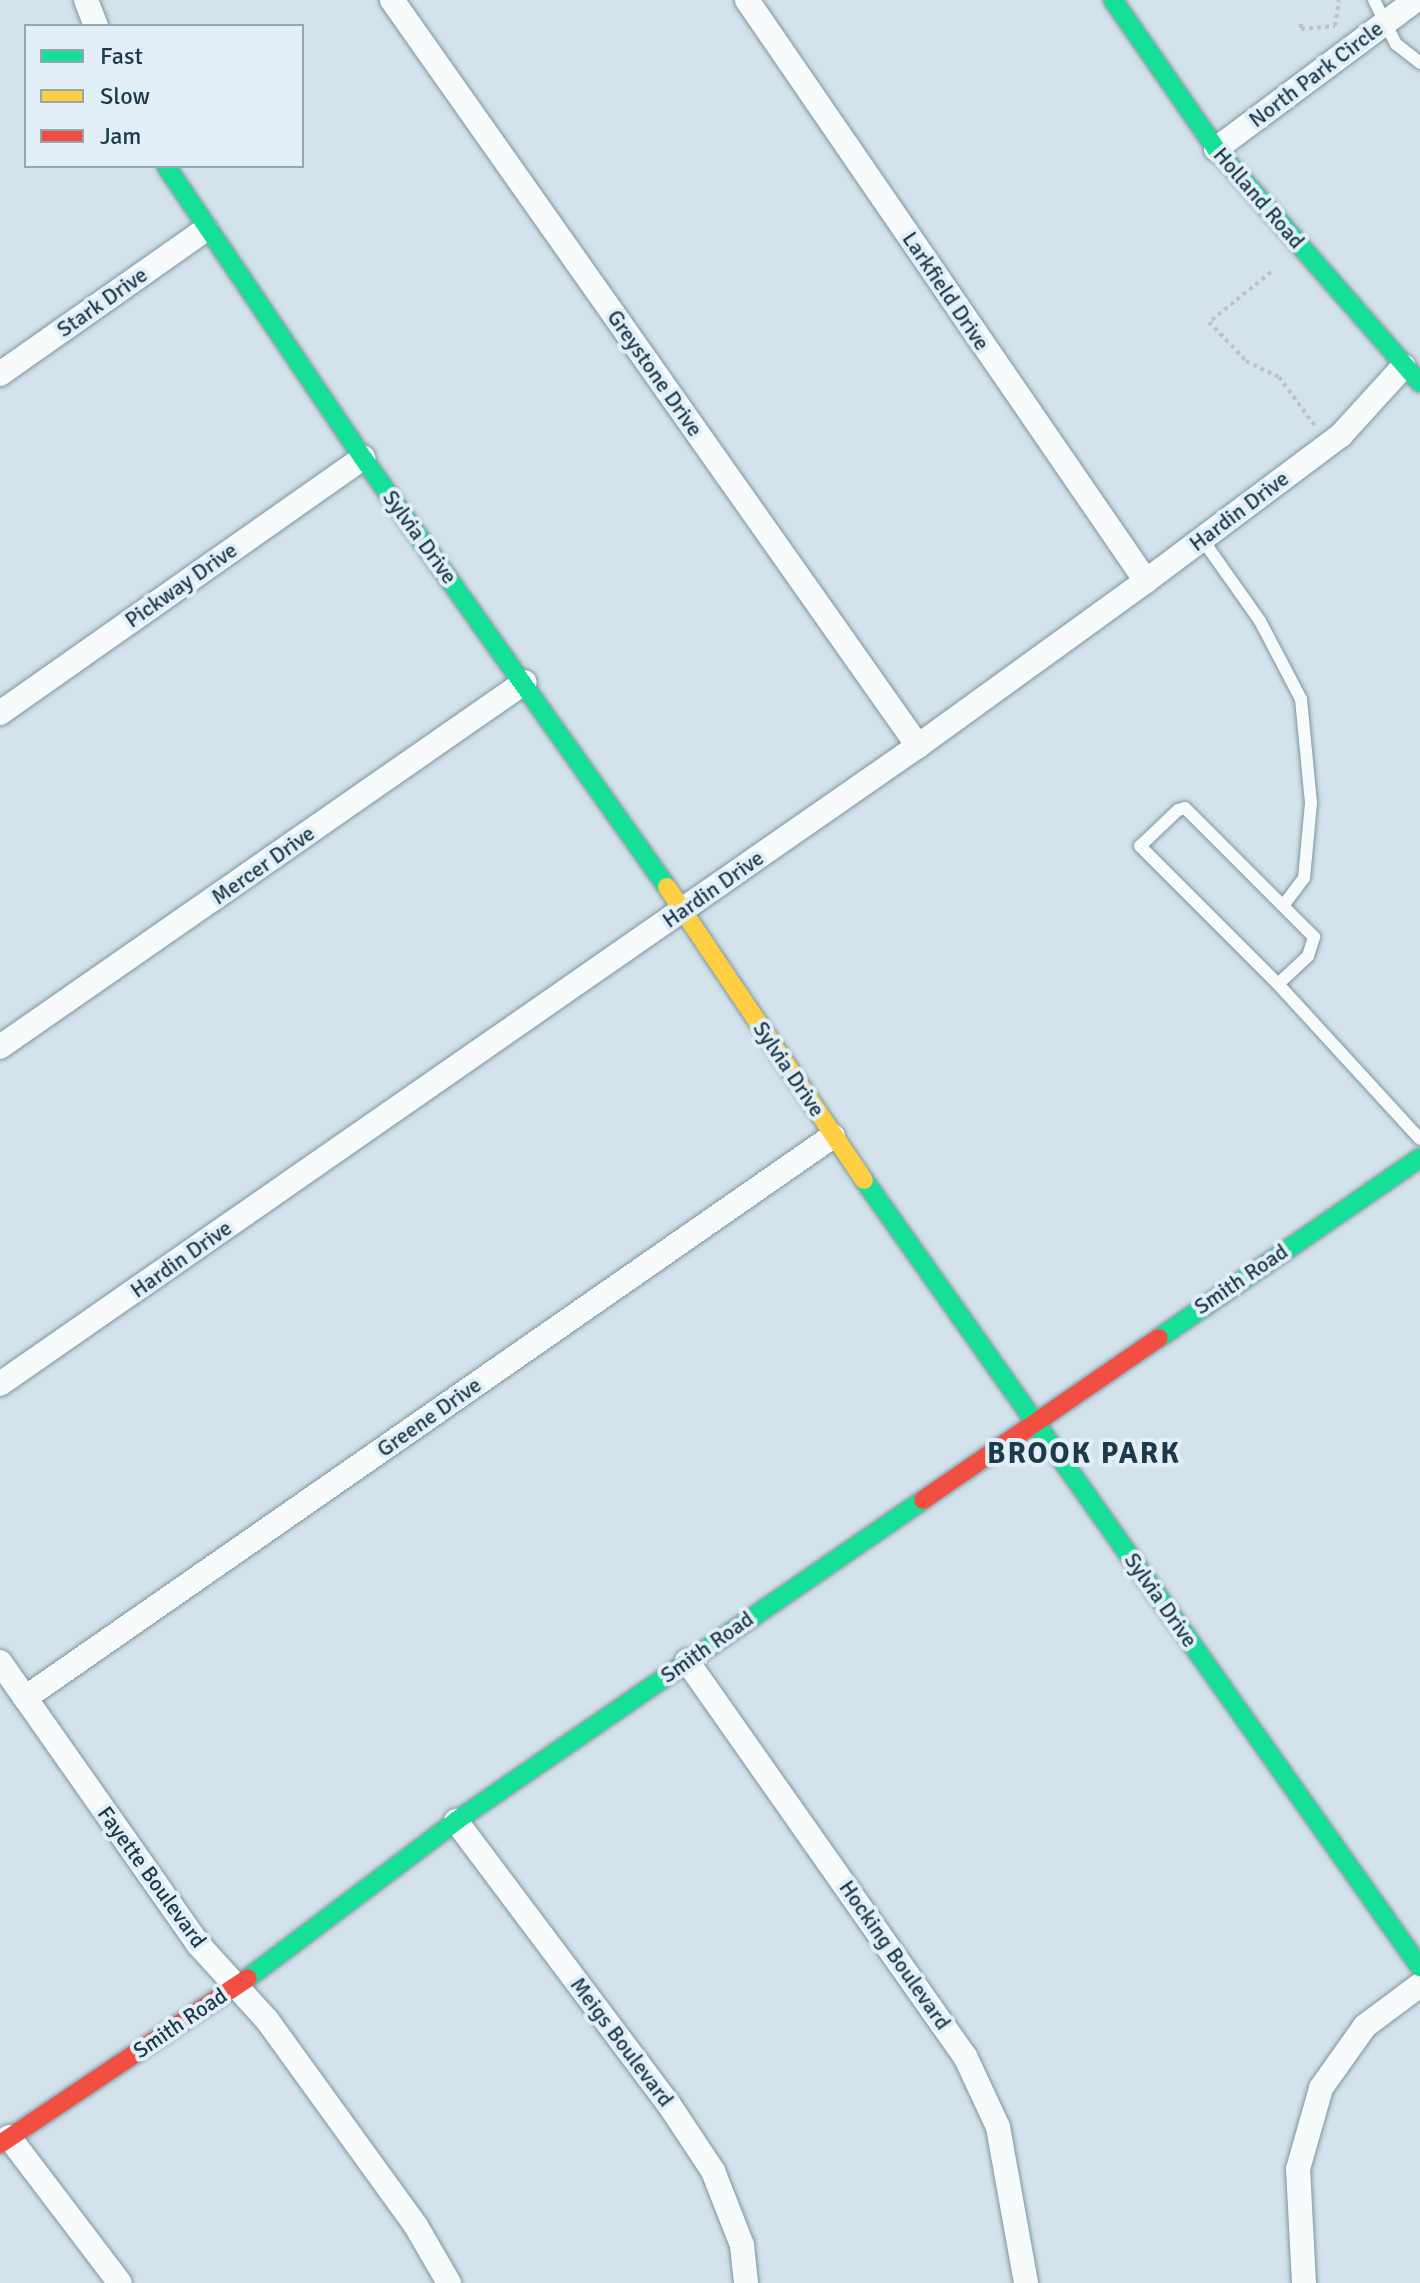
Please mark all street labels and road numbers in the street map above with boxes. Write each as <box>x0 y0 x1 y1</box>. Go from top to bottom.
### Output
street label: North Park Circle <box>1244 15 1388 133</box>
street label: Holland Road <box>1208 142 1310 254</box>
street label: Larkfield Drive <box>897 227 995 355</box>
street label: Stark Drive <box>52 261 152 343</box>
street label: Greystone Drive <box>602 305 708 441</box>
street label: Hardin Drive <box>1184 465 1294 557</box>
street label: Sylvia Drive <box>377 485 463 589</box>
street label: Pickway Drive <box>120 537 242 633</box>
street label: Mercer Drive <box>206 820 320 910</box>
street label: Hardin Drive <box>657 844 769 934</box>
street label: Sylvia Drive <box>748 1016 830 1122</box>
street label: Hardin Drive <box>125 1214 237 1304</box>
street label: Smith Road <box>1189 1238 1293 1320</box>
street label: Greene Drive <box>372 1372 486 1462</box>
street label: Sylvia Drive <box>1119 1548 1203 1652</box>
street label: Smith Road <box>656 1605 758 1689</box>
street label: Fayette Boulevard <box>92 1801 212 1953</box>
street label: Hocking Boulevard <box>834 1875 956 2035</box>
street label: Meigs Boulevard <box>565 1972 679 2112</box>
street label: Smith Road <box>128 1982 232 2064</box>

